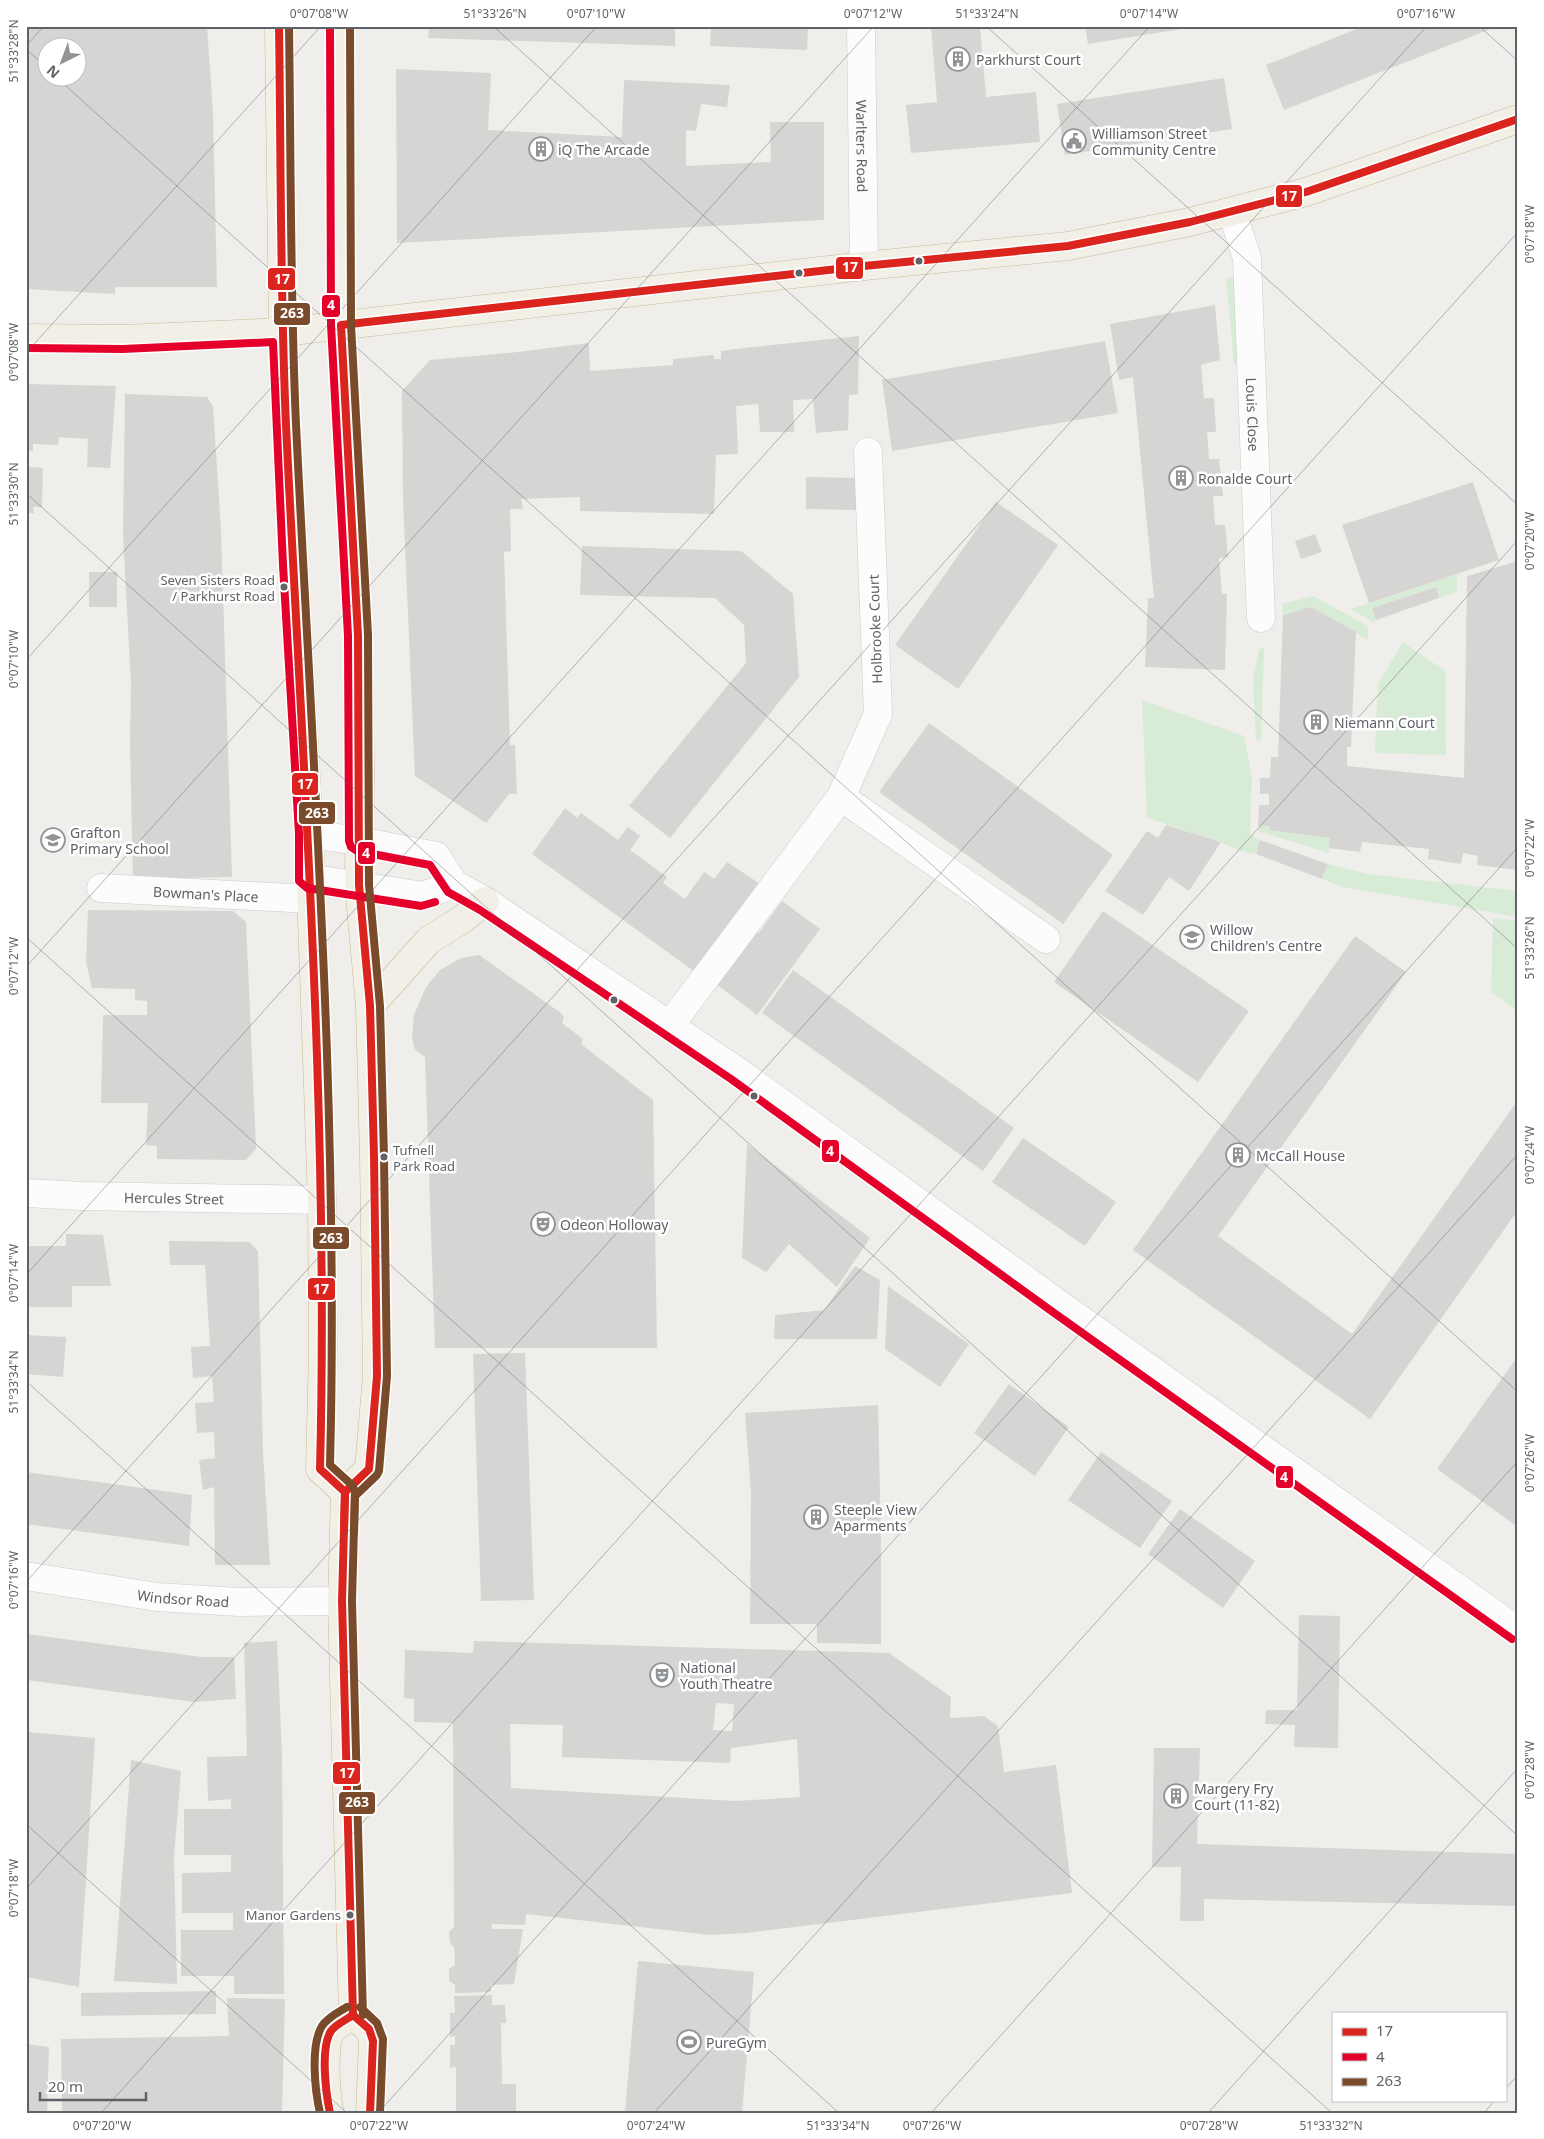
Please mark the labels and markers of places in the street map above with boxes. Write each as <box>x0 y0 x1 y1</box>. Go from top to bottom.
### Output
building icon: Parkhurst Court <box>945 46 971 72</box>
place label: Parkhurst Court <box>976 50 1081 69</box>
place label: Williamson Street Community Centre <box>1092 124 1216 159</box>
public building icon: Williamson Street Community Centre <box>1061 128 1087 154</box>
building icon: iQ The Arcade <box>528 136 554 162</box>
place label: iQ The Arcade <box>558 140 650 159</box>
unlabelled marker <box>914 256 924 266</box>
unlabelled marker <box>794 268 804 278</box>
building icon: Ronalde Court <box>1168 465 1194 491</box>
place label: Ronalde Court <box>1198 469 1292 488</box>
place label: Seven Sisters Road / Parkhurst Road <box>160 571 275 605</box>
marker: Seven Sisters Road / Parkhurst Road <box>279 582 289 592</box>
building icon: Niemann Court <box>1303 709 1329 735</box>
place label: Niemann Court <box>1334 713 1435 732</box>
place label: Grafton Primary School <box>70 823 169 858</box>
school or university icon: Grafton Primary School <box>40 827 66 853</box>
place label: Willow Children's Centre <box>1210 920 1322 955</box>
school or university icon: Willow Children's Centre <box>1179 924 1205 950</box>
unlabelled marker <box>609 995 619 1005</box>
unlabelled marker <box>749 1091 759 1101</box>
place label: Tufnell Park Road <box>393 1141 455 1175</box>
building icon: McCall House <box>1225 1142 1251 1168</box>
place label: McCall House <box>1256 1146 1345 1165</box>
marker: Tufnell Park Road <box>379 1152 389 1162</box>
theatre icon: Odeon Holloway <box>530 1211 556 1237</box>
place label: Odeon Holloway <box>560 1215 669 1234</box>
place label: Steeple View Aparments <box>834 1500 917 1535</box>
building icon: Steeple View Aparments <box>803 1504 829 1530</box>
place label: National Youth Theatre <box>680 1658 772 1693</box>
theatre icon: National Youth Theatre <box>649 1662 675 1688</box>
place label: Margery Fry Court (11-82) <box>1194 1779 1279 1814</box>
building icon: Margery Fry Court (11-82) <box>1163 1783 1189 1809</box>
place label: Manor Gardens <box>246 1906 341 1924</box>
marker: Manor Gardens <box>345 1910 355 1920</box>
sports icon: PureGym <box>676 2029 702 2055</box>
place label: PureGym <box>706 2033 767 2052</box>

